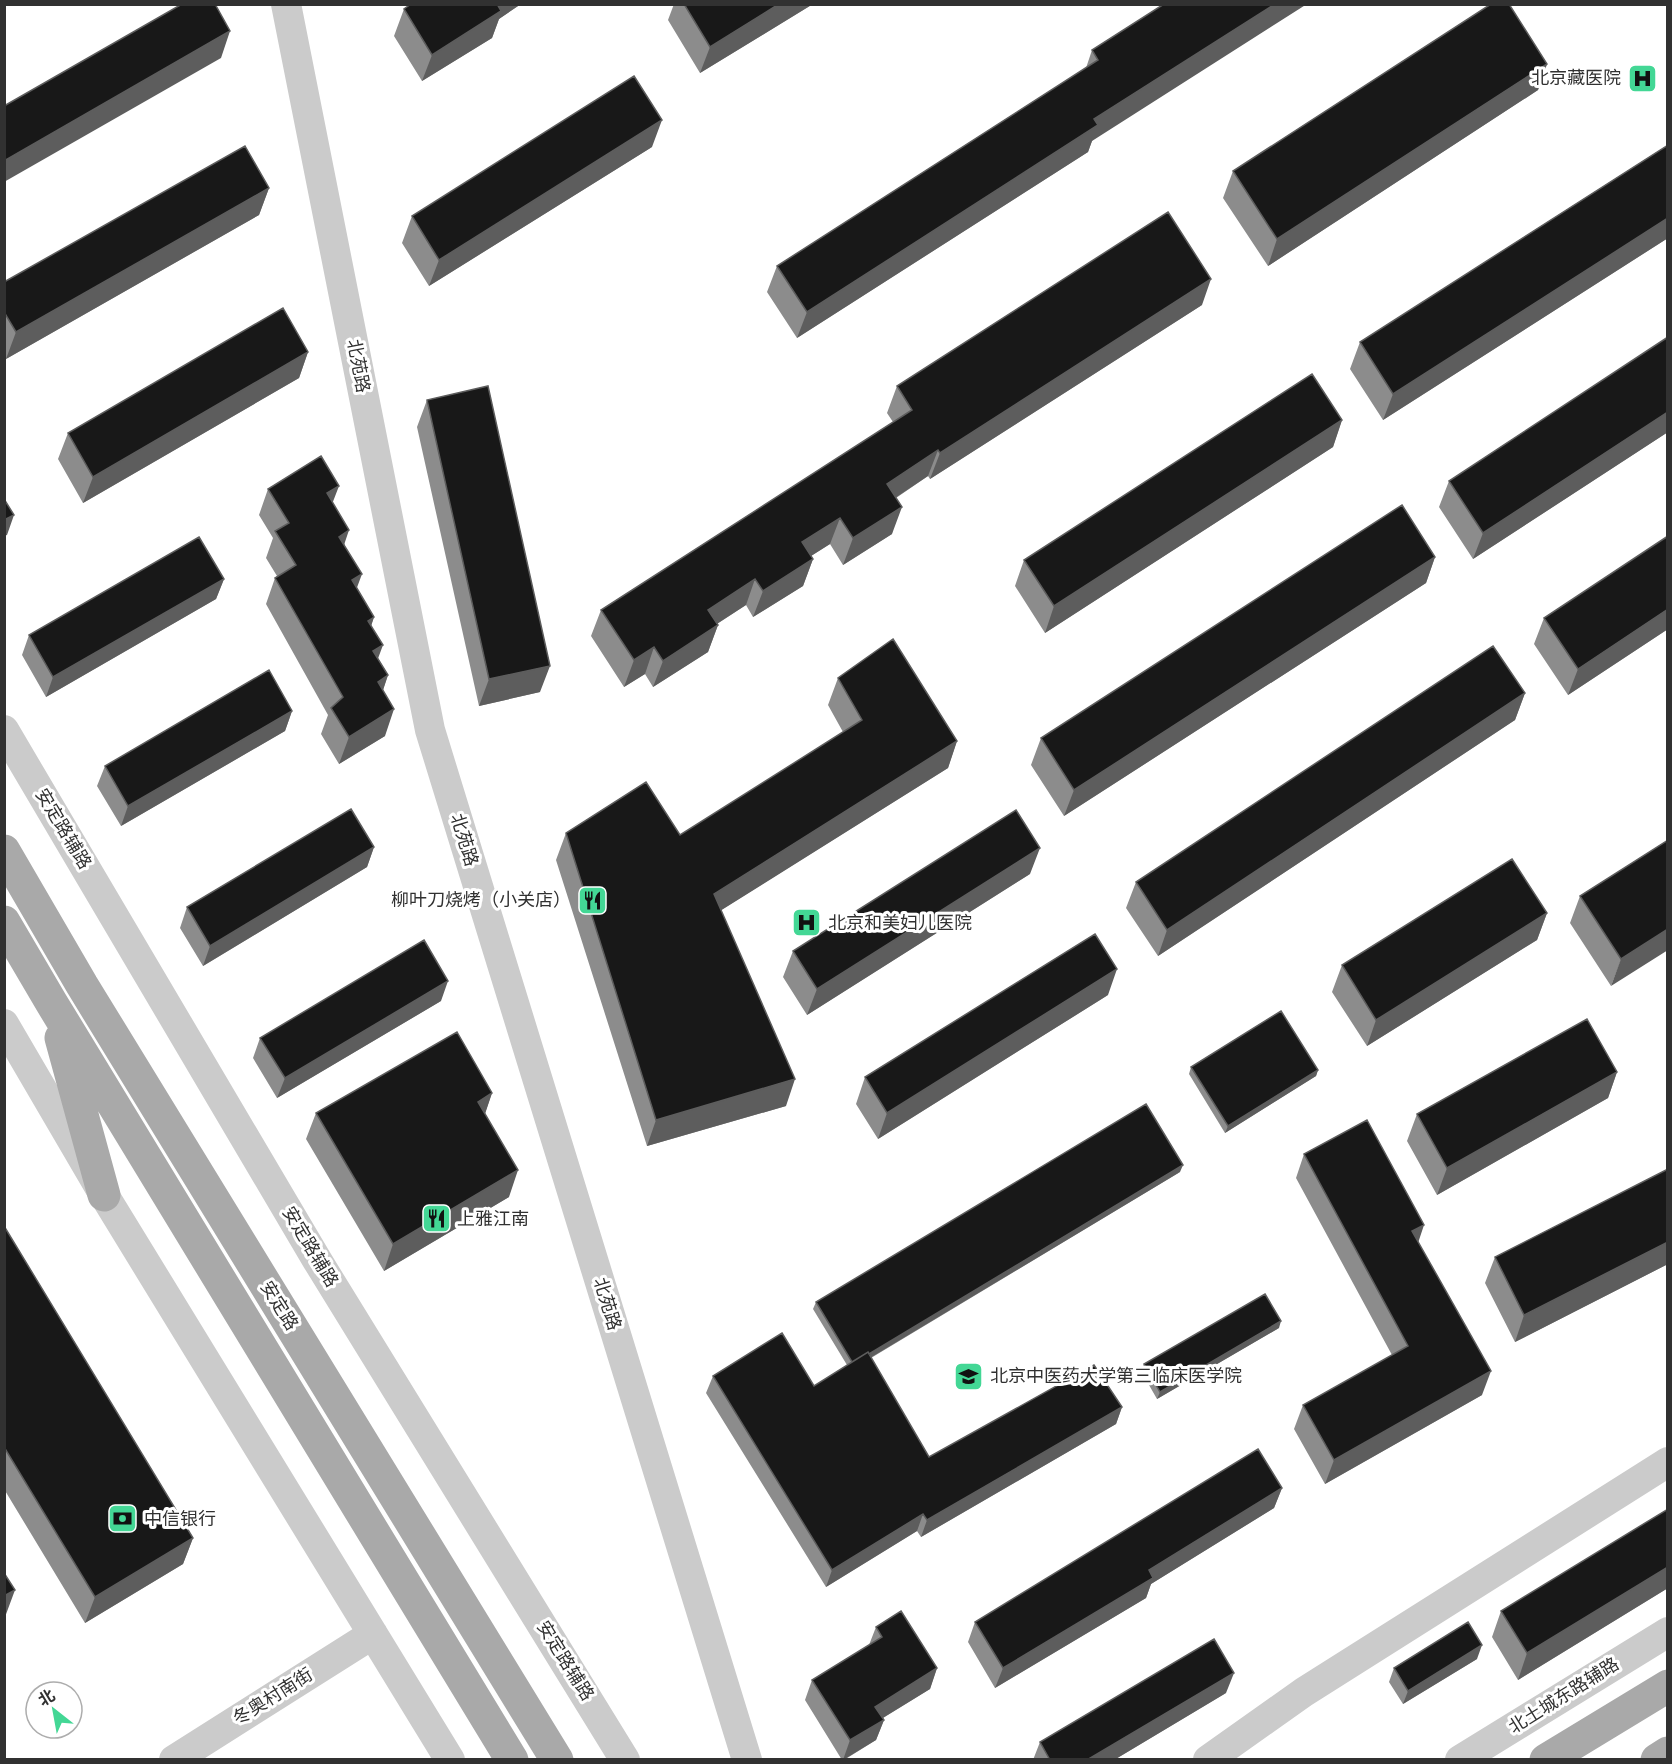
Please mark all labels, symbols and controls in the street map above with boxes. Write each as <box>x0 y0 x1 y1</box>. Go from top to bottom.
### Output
hospital icon: 北京藏医院 <box>1626 62 1658 94</box>
place label: 北京藏医院 <box>1531 68 1621 89</box>
street label: 北苑路 <box>343 337 373 395</box>
street label: 安定路辅路 <box>31 785 95 873</box>
street label: 北苑路 <box>446 811 482 869</box>
restaurant icon: 柳叶刀烧烤（小关店） <box>576 884 608 916</box>
place label: 柳叶刀烧烤（小关店） <box>391 890 571 911</box>
hospital icon: 北京和美妇儿医院 <box>791 907 823 939</box>
place label: 北京和美妇儿医院 <box>828 913 972 934</box>
street label: 安定路辅路 <box>278 1203 342 1291</box>
restaurant icon: 上雅江南 <box>420 1203 452 1235</box>
place label: 上雅江南 <box>457 1209 529 1230</box>
street label: 北苑路 <box>589 1275 625 1333</box>
street label: 安定路 <box>256 1278 302 1334</box>
school or university icon: 北京中医药大学第三临床医学院 <box>953 1360 985 1392</box>
place label: 北京中医药大学第三临床医学院 <box>990 1366 1242 1387</box>
bank icon: 中信银行 <box>107 1503 139 1535</box>
place label: 中信银行 <box>144 1509 216 1530</box>
street label: 安定路辅路 <box>532 1617 598 1705</box>
street label: 北土城东路辅路 <box>1505 1654 1623 1738</box>
street label: 冬奥村南街 <box>229 1664 317 1730</box>
north arrow <box>24 1680 84 1740</box>
text: 北 <box>35 1686 59 1711</box>

